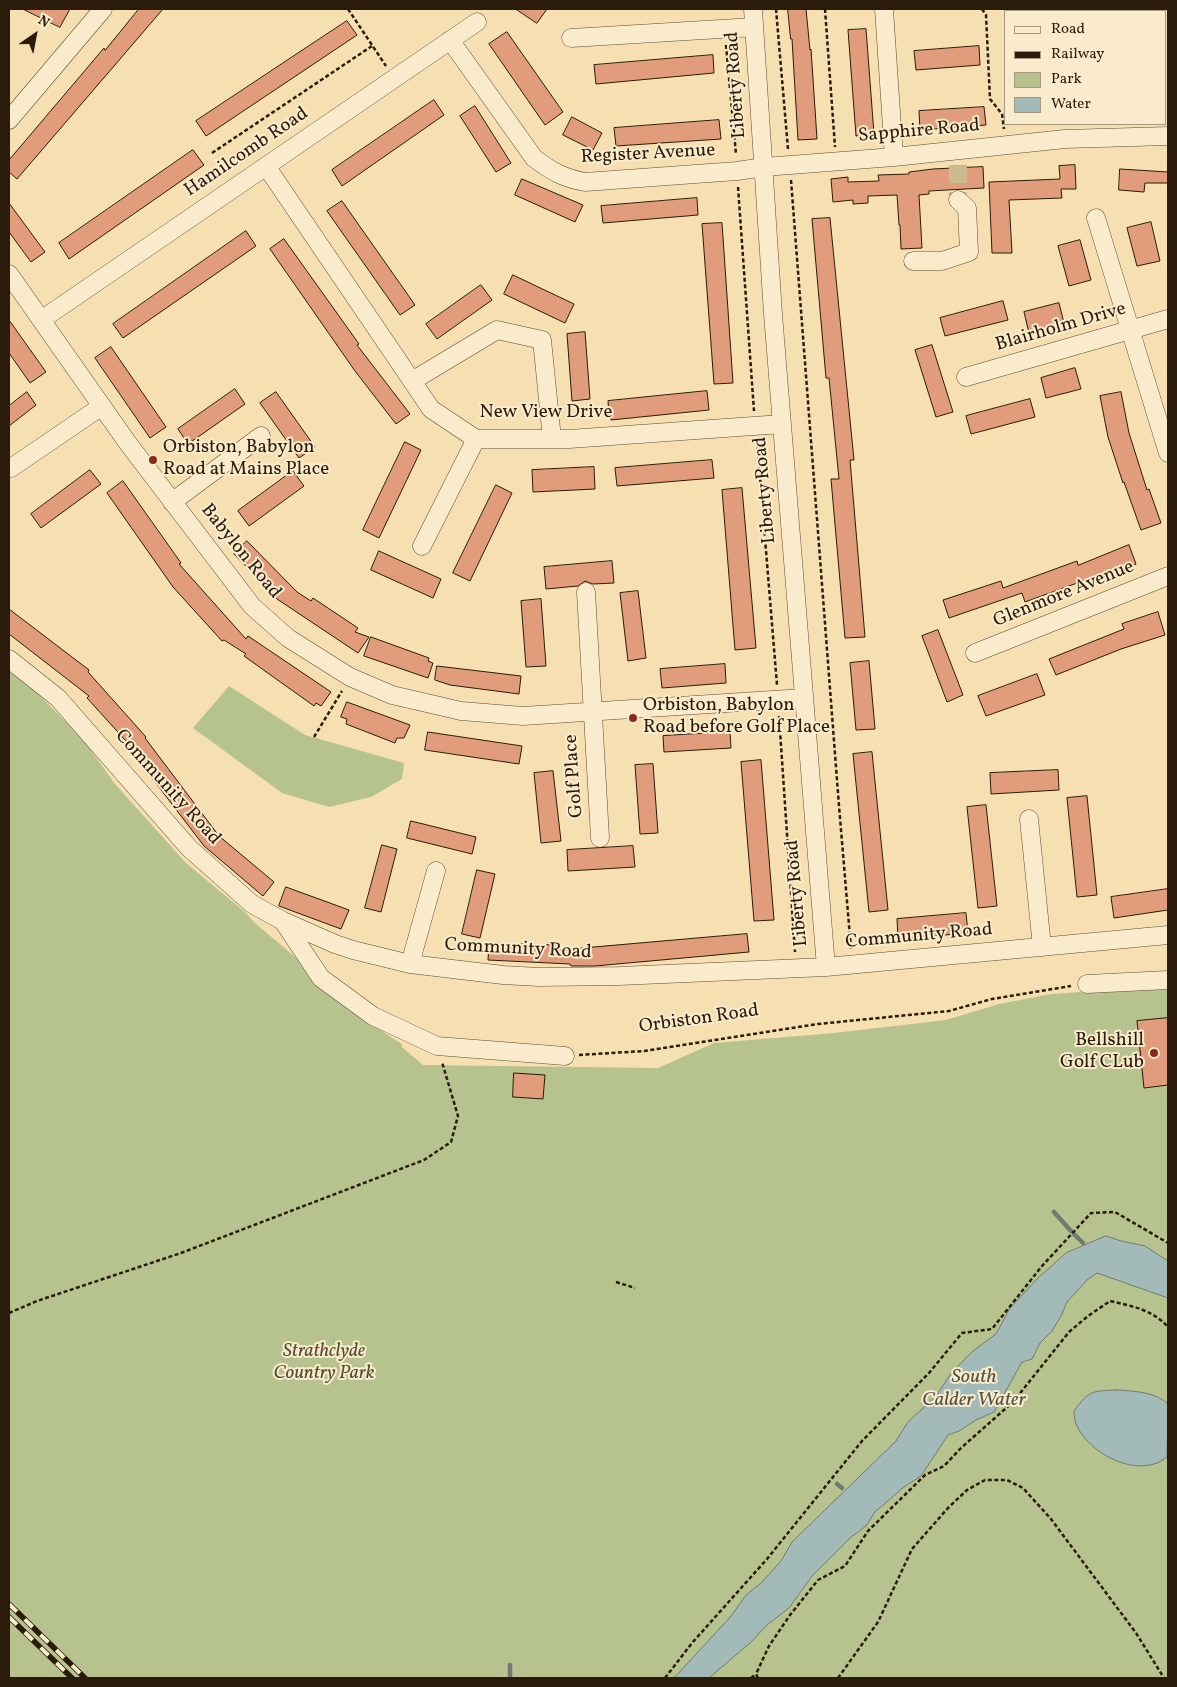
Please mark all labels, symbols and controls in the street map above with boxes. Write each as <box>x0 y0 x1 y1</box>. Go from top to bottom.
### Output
north arrow <box>10 10 60 60</box>
legend <box>1004 10 1167 125</box>
text: N <box>34 11 53 33</box>
text: Road <box>1051 19 1085 40</box>
street label: Liberty Road <box>722 31 752 139</box>
text: Railway <box>1051 44 1104 65</box>
text: Park <box>1051 69 1082 90</box>
text: Water <box>1051 94 1091 115</box>
street label: Hamilcomb Road <box>181 103 313 203</box>
street label: Sapphire Road <box>857 115 981 149</box>
street label: Register Avenue <box>580 140 716 170</box>
street label: Blairholm Drive <box>993 298 1129 358</box>
street label: New View Drive <box>480 403 612 425</box>
street label: Liberty Road <box>750 436 782 544</box>
place label: Orbiston, Babylon Road at Mains Place <box>163 438 329 482</box>
marker: Orbiston, Babylon Road at Mains Place <box>147 454 159 466</box>
street label: Babylon Road <box>195 500 285 604</box>
street label: Glenmore Avenue <box>990 556 1138 634</box>
place label: Orbiston, Babylon Road before Golf Place <box>643 696 830 740</box>
marker: Orbiston, Babylon Road before Golf Place <box>627 712 639 724</box>
street label: Community Road <box>109 726 225 850</box>
street label: Golf Place <box>561 734 589 818</box>
street label: Liberty Road <box>782 839 814 947</box>
street label: Community Road <box>845 919 993 955</box>
street label: Community Road <box>444 935 592 965</box>
street label: Orbiston Road <box>638 1000 760 1040</box>
place label: Bellshill Golf CLub <box>1060 1031 1144 1075</box>
marker: Bellshill Golf CLub <box>1148 1047 1160 1059</box>
park label: Strathclyde Country Park <box>273 1342 375 1386</box>
water label: South Calder Water <box>922 1366 1026 1413</box>

